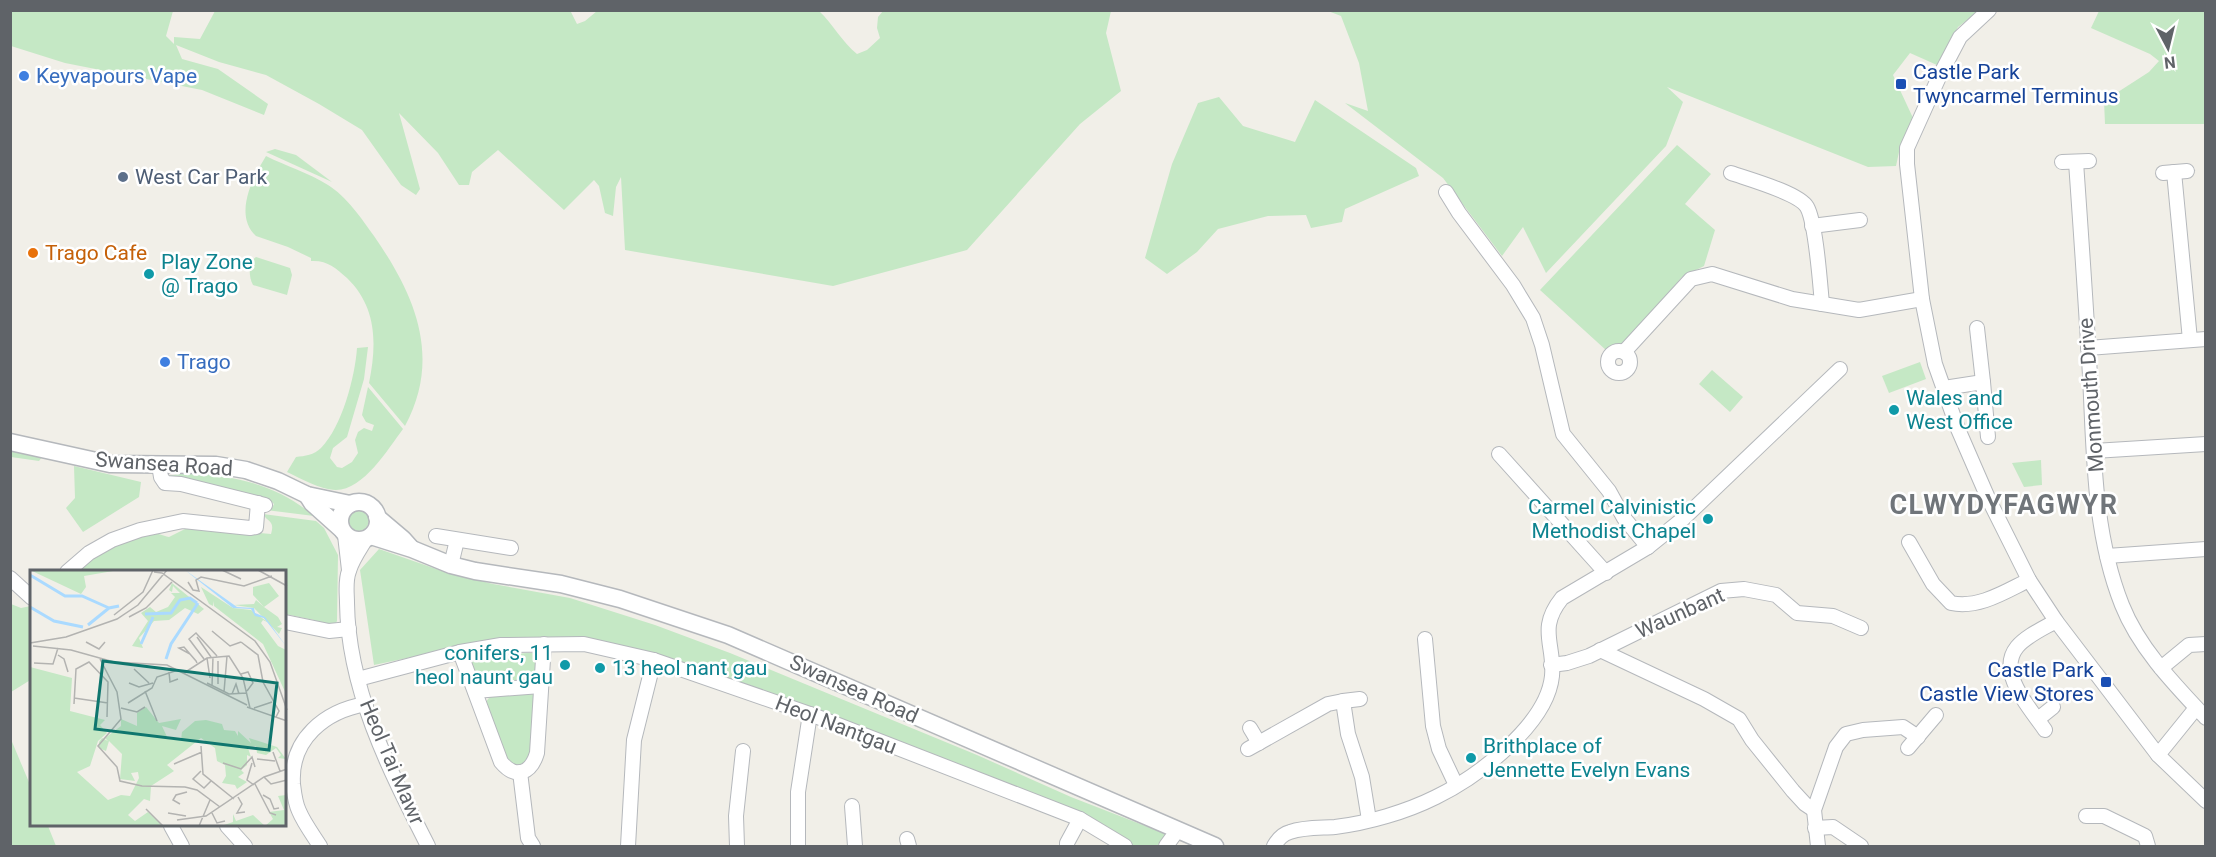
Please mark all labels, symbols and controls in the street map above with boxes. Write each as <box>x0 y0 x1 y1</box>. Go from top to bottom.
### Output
north arrow <box>2138 18 2198 78</box>
text: N <box>2163 52 2177 73</box>
place label: Castle Park Twyncarmel Terminus <box>1913 60 2119 108</box>
place label: Keyvapours Vape <box>36 64 197 88</box>
marker: Keyvapours Vape <box>17 69 31 83</box>
marker: Castle Park Twyncarmel Terminus <box>1894 77 1908 91</box>
place label: West Car Park <box>135 165 267 189</box>
marker: West Car Park <box>116 170 130 184</box>
place label: Trago Cafe <box>45 241 147 265</box>
marker: Trago Cafe <box>26 246 40 260</box>
place label: Play Zone @ Trago <box>161 250 253 298</box>
marker: Play Zone @ Trago <box>142 267 156 281</box>
street label: Monmouth Drive <box>2074 317 2108 473</box>
place label: Trago <box>177 350 231 374</box>
marker: Trago <box>158 355 172 369</box>
place label: Wales and West Office <box>1906 386 2013 434</box>
marker: Wales and West Office <box>1887 403 1901 417</box>
street label: Swansea Road <box>94 447 234 481</box>
district label: CLWYDYFAGWYR <box>1889 489 2119 521</box>
place label: Carmel Calvinistic Methodist Chapel <box>1528 495 1696 543</box>
marker: Carmel Calvinistic Methodist Chapel <box>1701 512 1715 526</box>
inset map <box>30 570 286 827</box>
street label: Waunbant <box>1632 583 1728 643</box>
place label: conifers, 11 heol naunt gau <box>415 641 553 689</box>
street label: Swansea Road <box>786 650 922 728</box>
place label: 13 heol nant gau <box>612 656 767 680</box>
marker: conifers, 11 heol naunt gau <box>558 658 572 672</box>
place label: Castle Park Castle View Stores <box>1919 658 2094 706</box>
marker: 13 heol nant gau <box>593 661 607 675</box>
marker: Castle Park Castle View Stores <box>2099 675 2113 689</box>
street label: Heol Nantgau <box>772 691 900 759</box>
street label: Heol Tai Mawr <box>355 696 429 828</box>
place label: Brithplace of Jennette Evelyn Evans <box>1483 734 1690 782</box>
marker: Brithplace of Jennette Evelyn Evans <box>1464 751 1478 765</box>

